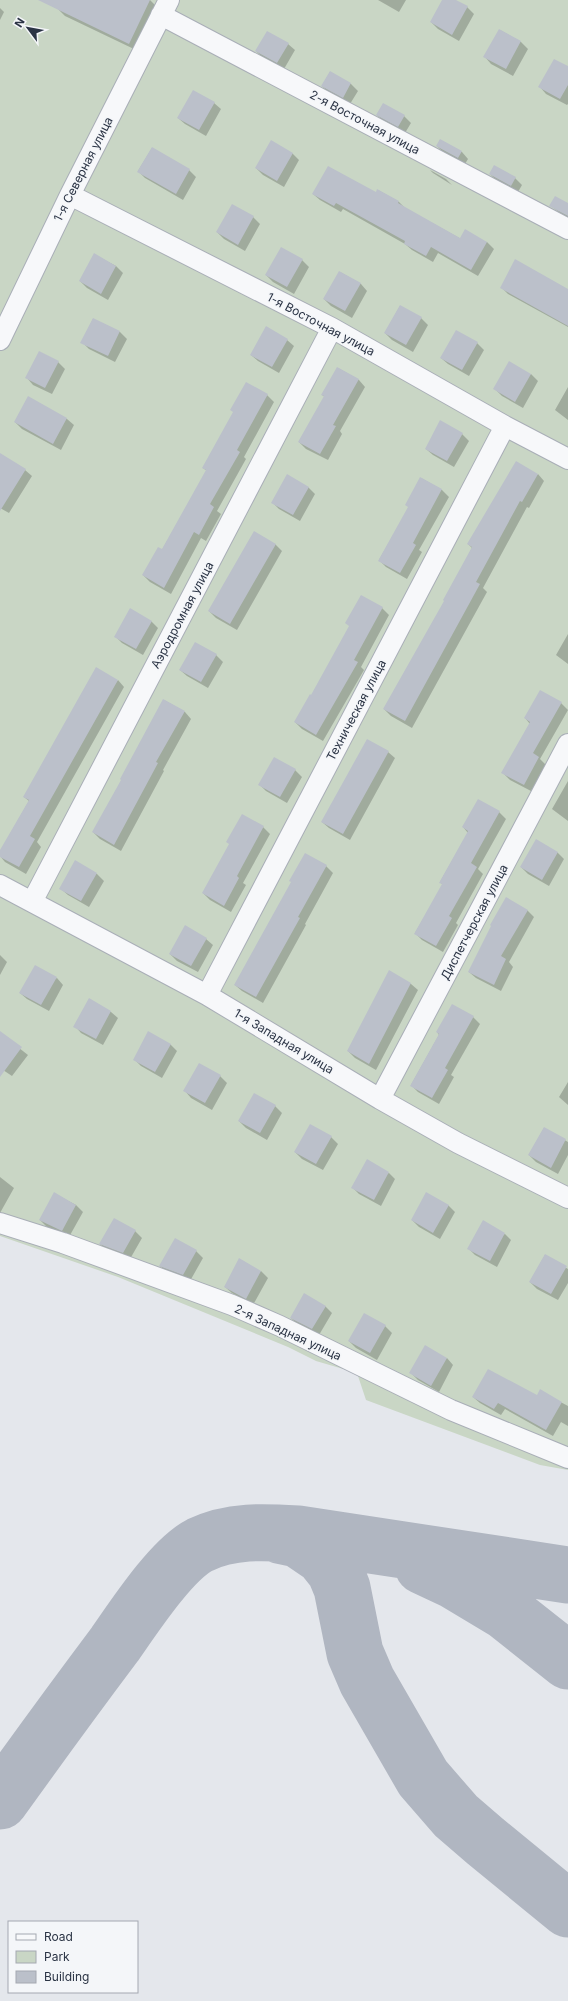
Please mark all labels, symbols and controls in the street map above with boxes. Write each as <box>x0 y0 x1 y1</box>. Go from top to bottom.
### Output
north arrow <box>8 8 48 48</box>
text: N <box>11 15 28 30</box>
street label: 2-я Восточная улица <box>307 87 423 157</box>
street label: 1-я Северная улица <box>50 114 116 224</box>
street label: 1-я Восточная улица <box>265 289 377 359</box>
street label: Аэродромная улица <box>147 559 217 671</box>
street label: Техническая улица <box>323 657 389 763</box>
street label: Диспетчерская улица <box>437 862 511 982</box>
street label: 1-я Западная улица <box>231 1005 337 1077</box>
street label: 2-я Западная улица <box>232 1301 344 1363</box>
legend <box>8 1921 138 1993</box>
text: Road <box>44 1929 73 1944</box>
text: Park <box>44 1949 70 1964</box>
text: Building <box>44 1969 89 1984</box>

